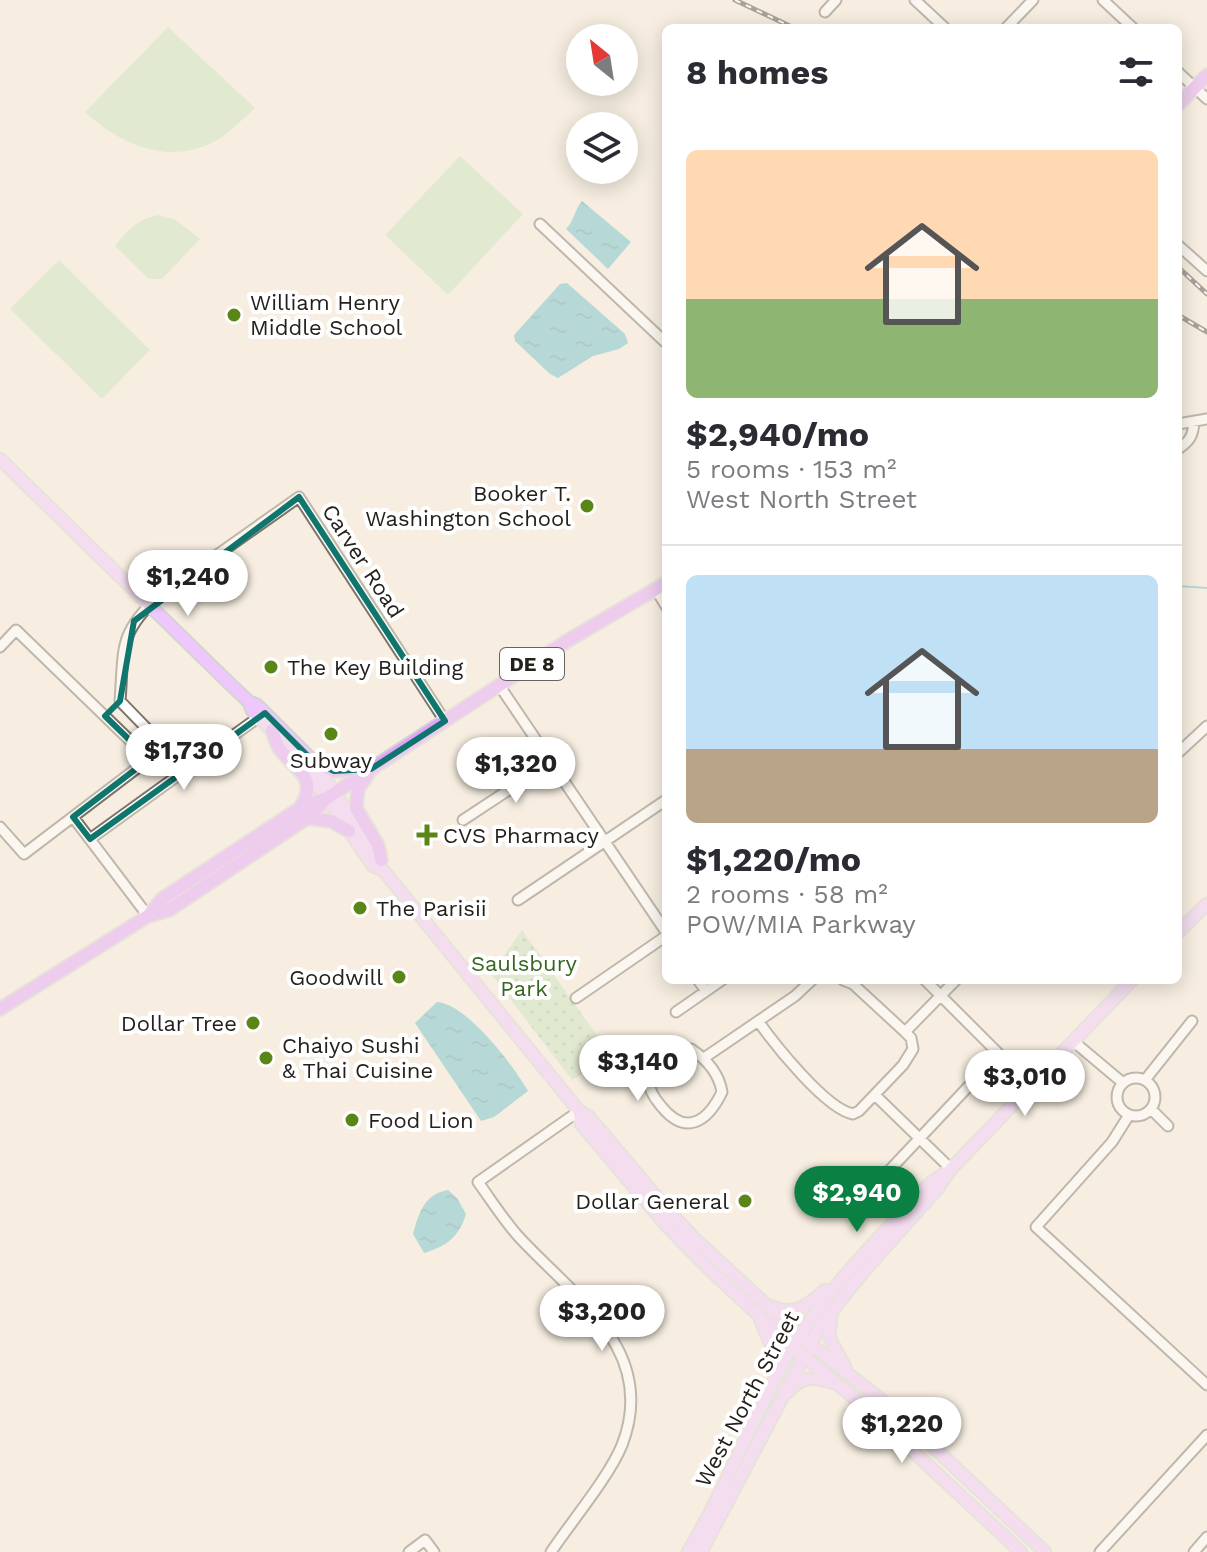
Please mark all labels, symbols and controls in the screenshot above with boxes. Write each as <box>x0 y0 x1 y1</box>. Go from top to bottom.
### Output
north arrow <box>566 24 638 96</box>
map controls <box>566 24 638 184</box>
icon: filters <box>1114 50 1158 94</box>
text: 8 homes <box>686 52 828 92</box>
button: layers <box>566 112 638 184</box>
icon: home <box>850 202 994 346</box>
place label: William Henry Middle School <box>250 290 403 340</box>
marker: William Henry Middle School <box>225 306 243 324</box>
text: $2,940/mo <box>686 414 869 454</box>
text: 5 rooms · 153 m² <box>686 454 897 484</box>
place label: Booker T. Washington School <box>365 481 571 531</box>
text: West North Street <box>686 484 917 514</box>
marker: Booker T. Washington School <box>578 497 596 515</box>
street label: Carver Road <box>317 500 409 622</box>
pin: $1,240 <box>123 550 253 618</box>
text: $1,240 <box>146 561 230 591</box>
icon: home <box>850 627 994 771</box>
road number: DE 8 <box>500 648 564 680</box>
place label: The Key Building <box>287 655 463 680</box>
marker: The Key Building <box>262 658 280 676</box>
pin: $1,730 <box>119 724 249 792</box>
marker: Subway <box>322 725 340 743</box>
text: $1,730 <box>144 735 224 765</box>
pin: $1,320 <box>451 737 581 805</box>
place label: Subway <box>290 748 373 773</box>
text: $1,320 <box>474 748 558 778</box>
place label: CVS Pharmacy <box>443 823 599 848</box>
marker: CVS Pharmacy <box>418 826 436 844</box>
text: $1,220/mo <box>686 839 861 879</box>
text: 2 rooms · 58 m² <box>686 879 888 909</box>
place label: The Parisii <box>376 896 487 921</box>
marker: The Parisii <box>351 899 369 917</box>
text: POW/MIA Parkway <box>686 909 916 939</box>
park label: Saulsbury Park <box>471 951 578 1001</box>
place label: Goodwill <box>289 965 383 990</box>
marker: Goodwill <box>390 968 408 986</box>
place label: Dollar Tree <box>121 1011 237 1036</box>
marker: Dollar Tree <box>244 1014 262 1032</box>
place label: Chaiyo Sushi & Thai Cuisine <box>282 1033 433 1083</box>
pin: $3,140 <box>573 1035 703 1103</box>
text: $3,140 <box>597 1046 679 1076</box>
marker: Chaiyo Sushi & Thai Cuisine <box>257 1049 275 1067</box>
pin: $3,010 <box>960 1050 1090 1118</box>
text: $3,010 <box>983 1061 1067 1091</box>
place label: Food Lion <box>368 1108 474 1133</box>
marker: Food Lion <box>343 1111 361 1129</box>
pin: $2,940 <box>792 1166 922 1234</box>
text: $2,940 <box>812 1177 902 1207</box>
place label: Dollar General <box>575 1189 729 1214</box>
marker: Dollar General <box>736 1192 754 1210</box>
pin: $3,200 <box>537 1285 667 1353</box>
text: $3,200 <box>558 1296 646 1326</box>
street label: West North Street <box>690 1307 804 1491</box>
pin: $1,220 <box>837 1397 967 1465</box>
text: $1,220 <box>860 1408 944 1438</box>

